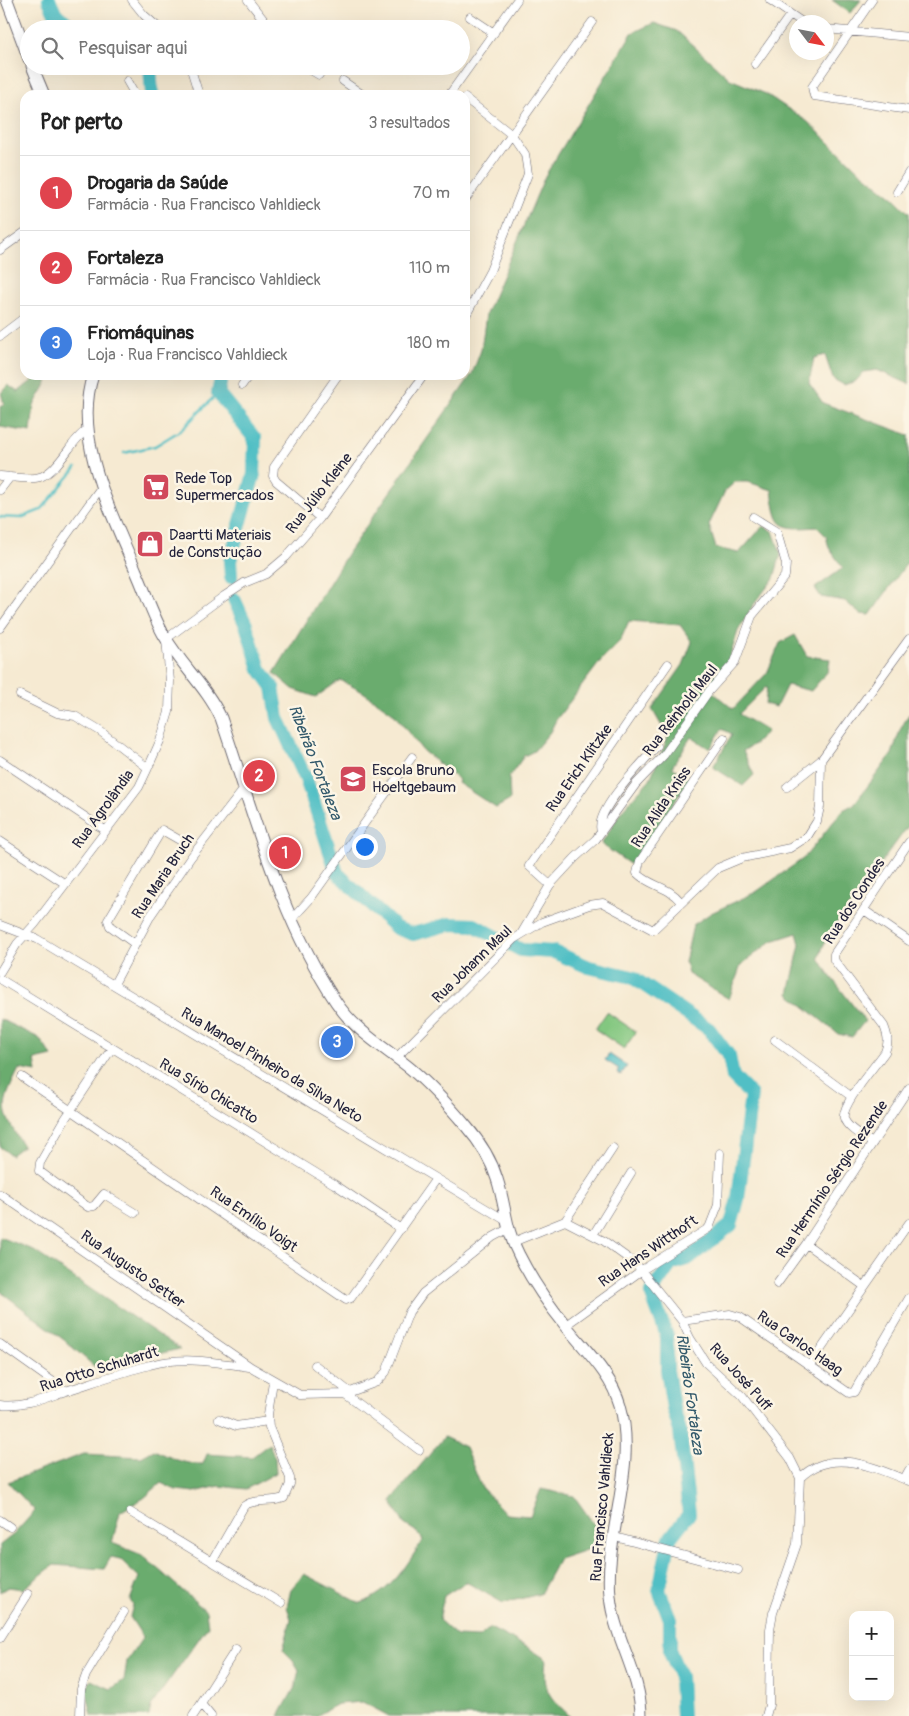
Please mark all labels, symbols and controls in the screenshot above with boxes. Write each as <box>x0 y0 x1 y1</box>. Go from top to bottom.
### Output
north arrow <box>789 15 834 60</box>
search box <box>20 20 470 75</box>
icon: search <box>38 34 66 62</box>
text: Pesquisar aqui <box>78 36 187 60</box>
text: Por perto <box>40 109 122 136</box>
text: 3 resultados <box>368 113 450 133</box>
text: Drogaria da Saúde <box>87 171 228 195</box>
text: 1 <box>53 183 59 203</box>
text: 70 m <box>413 183 450 203</box>
text: Farmácia · Rua Francisco Vahldieck <box>87 195 321 215</box>
text: Fortaleza <box>87 246 164 270</box>
text: 2 <box>52 258 60 278</box>
text: 110 m <box>409 258 450 278</box>
text: Farmácia · Rua Francisco Vahldieck <box>87 270 321 290</box>
text: Friomáquinas <box>87 321 194 345</box>
text: 3 <box>52 333 60 353</box>
text: 180 m <box>407 333 450 353</box>
text: Loja · Rua Francisco Vahldieck <box>87 345 287 365</box>
street label: Rua Júlio Kleine <box>282 449 357 538</box>
place label: Rede Top Supermercados <box>175 469 274 505</box>
supermarket icon: Rede Top Supermercados <box>141 472 171 502</box>
place label: Daartti Materiais de Construção <box>169 526 271 562</box>
shop icon: Daartti Materiais de Construção <box>135 529 165 559</box>
street label: Rua Reinhold Maul <box>639 661 722 760</box>
water label: Ribeirão Fortaleza <box>284 702 347 824</box>
street label: Rua Erich Klitzke <box>542 720 617 816</box>
pin: 2 <box>243 757 275 795</box>
place label: Escola Bruno Hoeltgebaum <box>372 761 456 797</box>
street label: Rua Alida Kniss <box>627 763 696 851</box>
school or university icon: Escola Bruno Hoeltgebaum <box>338 764 368 794</box>
street label: Rua Agrolândia <box>68 766 138 852</box>
street label: Rua Maria Bruch <box>128 830 199 922</box>
pin: 1 <box>269 834 301 872</box>
your location <box>352 834 378 860</box>
street label: Rua dos Condes <box>820 854 889 948</box>
street label: Rua Johann Maul <box>428 921 516 1007</box>
street label: Rua Manoel Pinheiro da Silva Neto <box>177 1004 366 1127</box>
pin: 3 <box>321 1023 353 1061</box>
street label: Rua Sírio Chicatto <box>156 1054 262 1128</box>
street label: Rua Hermínio Sérgio Rezende <box>773 1096 893 1262</box>
street label: Rua Emílio Voigt <box>206 1182 302 1257</box>
street label: Rua Hans Witthoft <box>595 1211 702 1292</box>
street label: Rua Augusto Setter <box>77 1226 189 1313</box>
street label: Rua Carlos Haag <box>753 1307 846 1380</box>
water label: Ribeirão Fortaleza <box>672 1333 709 1457</box>
street label: Rua José Puff <box>705 1339 776 1416</box>
street label: Rua Otto Schuhardt <box>38 1342 162 1397</box>
street label: Rua Francisco Vahldieck <box>587 1431 619 1582</box>
map controls <box>849 1611 894 1701</box>
button: + <box>849 1611 894 1656</box>
button: − <box>849 1656 894 1701</box>

